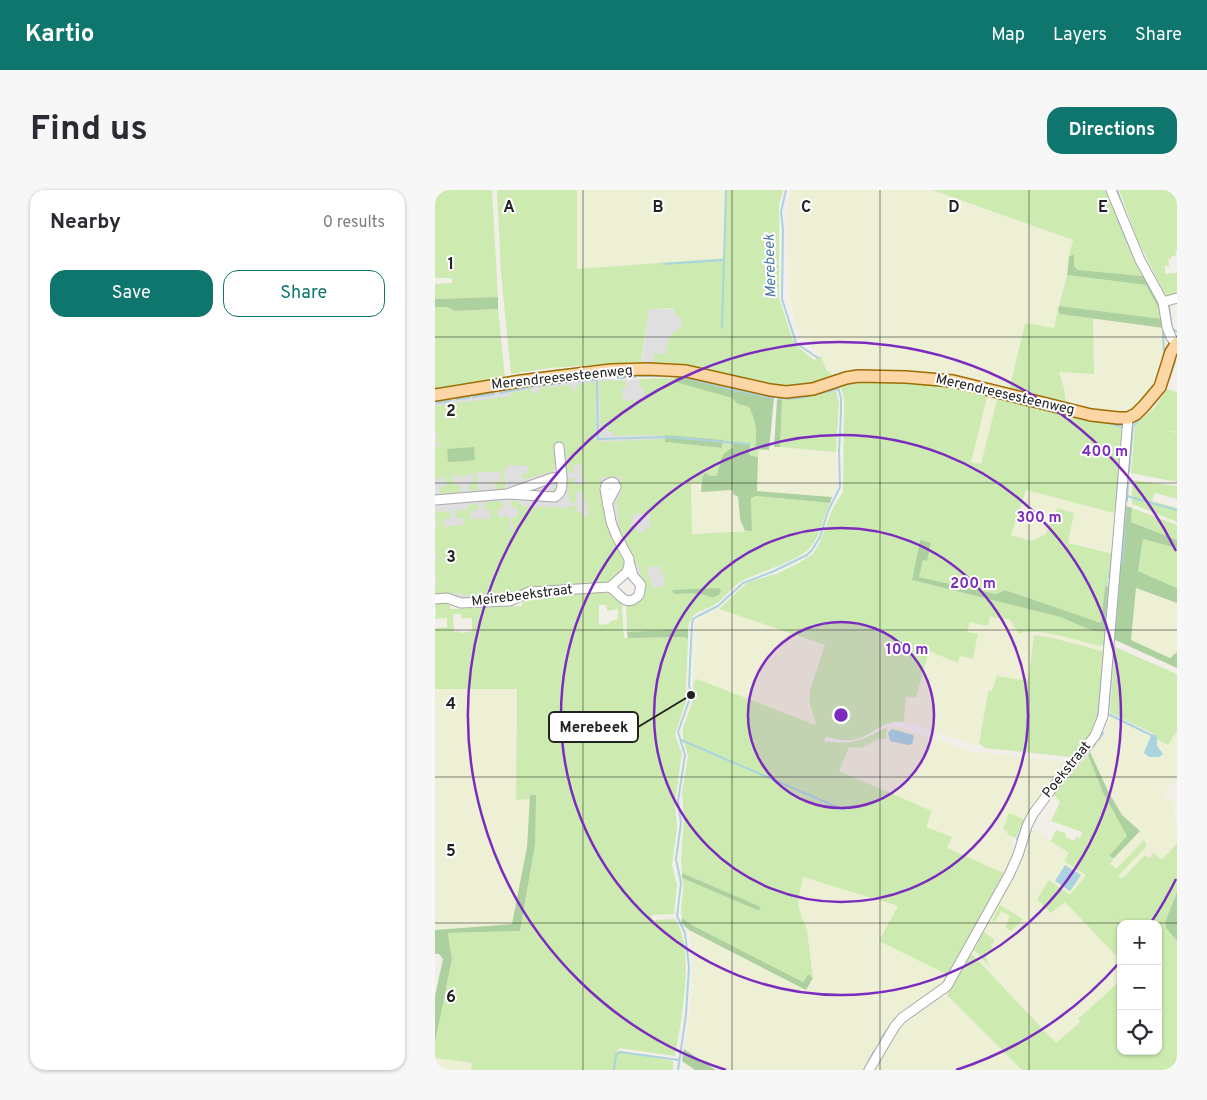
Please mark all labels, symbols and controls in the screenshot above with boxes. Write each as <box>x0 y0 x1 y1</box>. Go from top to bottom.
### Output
text: Kartio <box>25 20 94 50</box>
text: Map <box>991 24 1025 47</box>
text: Layers <box>1053 24 1107 47</box>
text: Share <box>1135 24 1182 47</box>
button: Directions <box>1047 107 1177 154</box>
text: Find us <box>30 108 148 152</box>
text: A <box>503 198 515 218</box>
text: B <box>652 198 664 218</box>
text: C <box>801 198 811 218</box>
text: D <box>948 198 960 218</box>
text: E <box>1098 198 1108 218</box>
text: Nearby <box>50 209 121 236</box>
text: 0 results <box>323 213 385 233</box>
water label: Merebeek <box>760 233 782 298</box>
text: 1 <box>448 255 454 275</box>
button: Save <box>50 270 213 317</box>
button: Share <box>223 270 385 317</box>
street label: Merendreesesteenweg <box>490 362 634 394</box>
street label: Merendreesesteenweg <box>934 371 1076 419</box>
text: 2 <box>446 402 456 422</box>
text: 400 m <box>1082 443 1128 462</box>
text: 300 m <box>1016 509 1062 528</box>
text: 3 <box>446 548 456 568</box>
text: 200 m <box>950 575 996 594</box>
street label: Meirebeekstraat <box>470 581 574 611</box>
text: 100 m <box>886 641 928 660</box>
text: 4 <box>446 695 456 715</box>
centre of rings <box>832 706 850 724</box>
callout: Merebeek <box>549 712 638 742</box>
text: Merebeek <box>560 719 628 738</box>
street label: Poekstraat <box>1039 738 1095 802</box>
text: 5 <box>446 842 456 862</box>
map controls <box>1117 920 1162 1055</box>
button: + <box>1117 920 1162 965</box>
button: − <box>1117 965 1162 1010</box>
text: 6 <box>446 988 456 1008</box>
button: locate <box>1117 1010 1162 1055</box>

